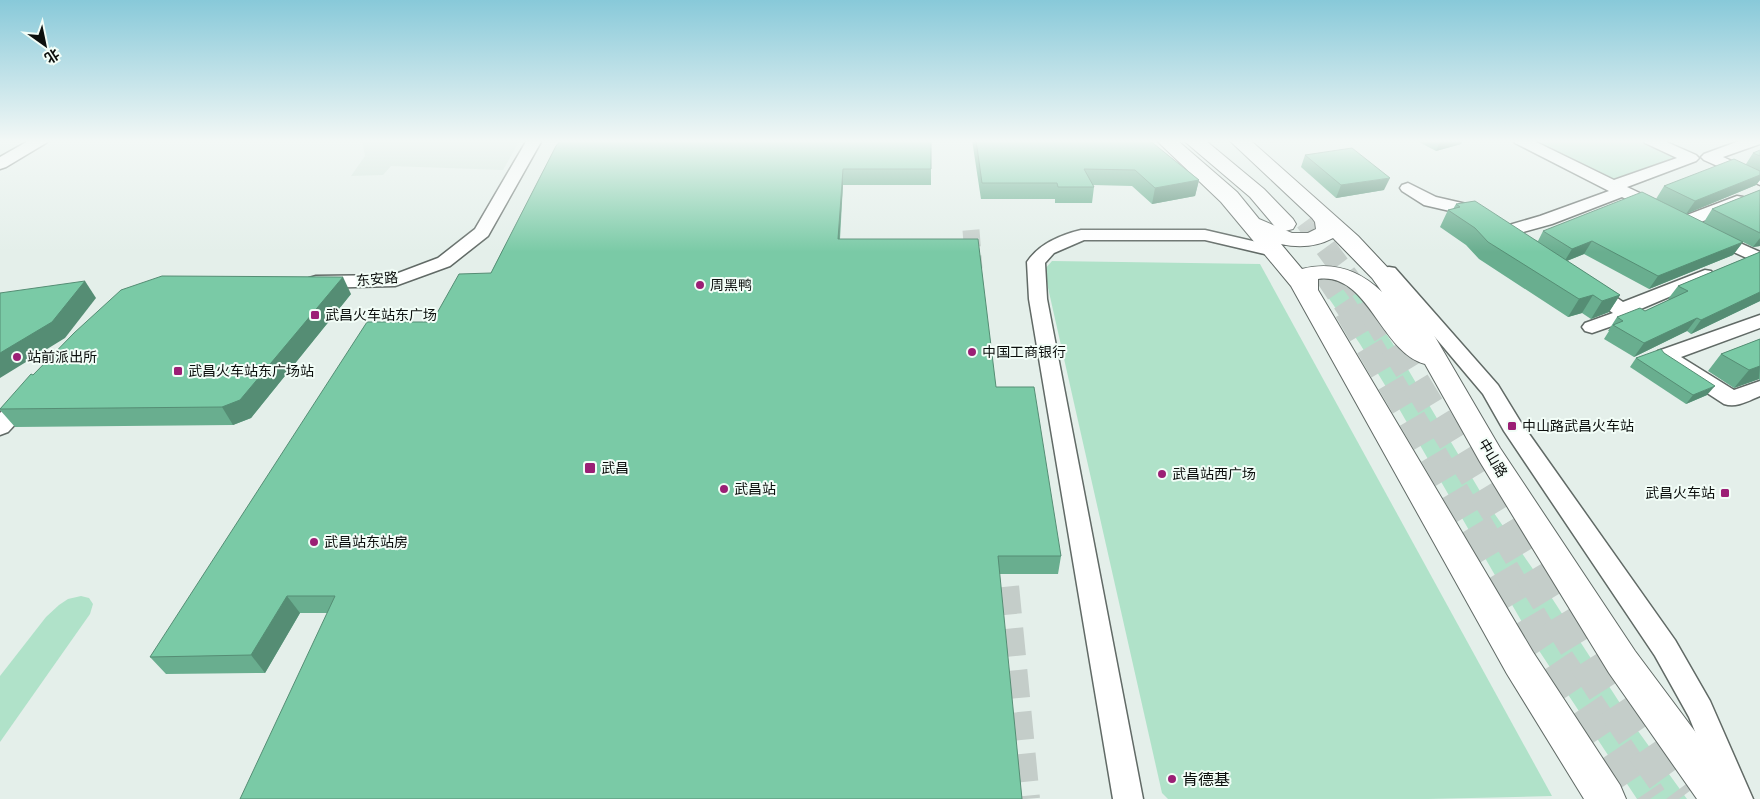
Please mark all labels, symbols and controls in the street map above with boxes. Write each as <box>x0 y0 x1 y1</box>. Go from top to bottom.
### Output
north arrow <box>20 20 70 70</box>
text: 北 <box>42 45 63 67</box>
street label: 东安路 <box>355 268 399 289</box>
place label: 周黑鸭 <box>710 276 752 293</box>
marker: 周黑鸭 <box>694 279 706 291</box>
place label: 武昌火车站东广场 <box>325 306 437 323</box>
marker: 武昌火车站东广场 <box>309 309 321 321</box>
place label: 中国工商银行 <box>982 343 1066 360</box>
marker: 中国工商银行 <box>966 346 978 358</box>
place label: 站前派出所 <box>27 348 97 365</box>
marker: 站前派出所 <box>11 351 23 363</box>
place label: 武昌火车站东广场站 <box>188 362 314 379</box>
marker: 武昌火车站东广场站 <box>172 365 184 377</box>
place label: 中山路武昌火车站 <box>1522 417 1634 434</box>
marker: 中山路武昌火车站 <box>1506 420 1518 432</box>
street label: 中山路 <box>1475 435 1512 480</box>
place label: 武昌 <box>601 459 629 476</box>
marker: 武昌 <box>583 461 597 475</box>
place label: 武昌站西广场 <box>1172 465 1256 482</box>
marker: 武昌站西广场 <box>1156 468 1168 480</box>
place label: 武昌站 <box>734 480 776 497</box>
marker: 武昌站 <box>718 483 730 495</box>
place label: 武昌火车站 <box>1645 484 1715 501</box>
marker: 武昌火车站 <box>1719 487 1731 499</box>
place label: 武昌站东站房 <box>324 533 408 550</box>
marker: 武昌站东站房 <box>308 536 320 548</box>
place label: 肯德基 <box>1182 769 1230 789</box>
marker: 肯德基 <box>1166 773 1178 785</box>

